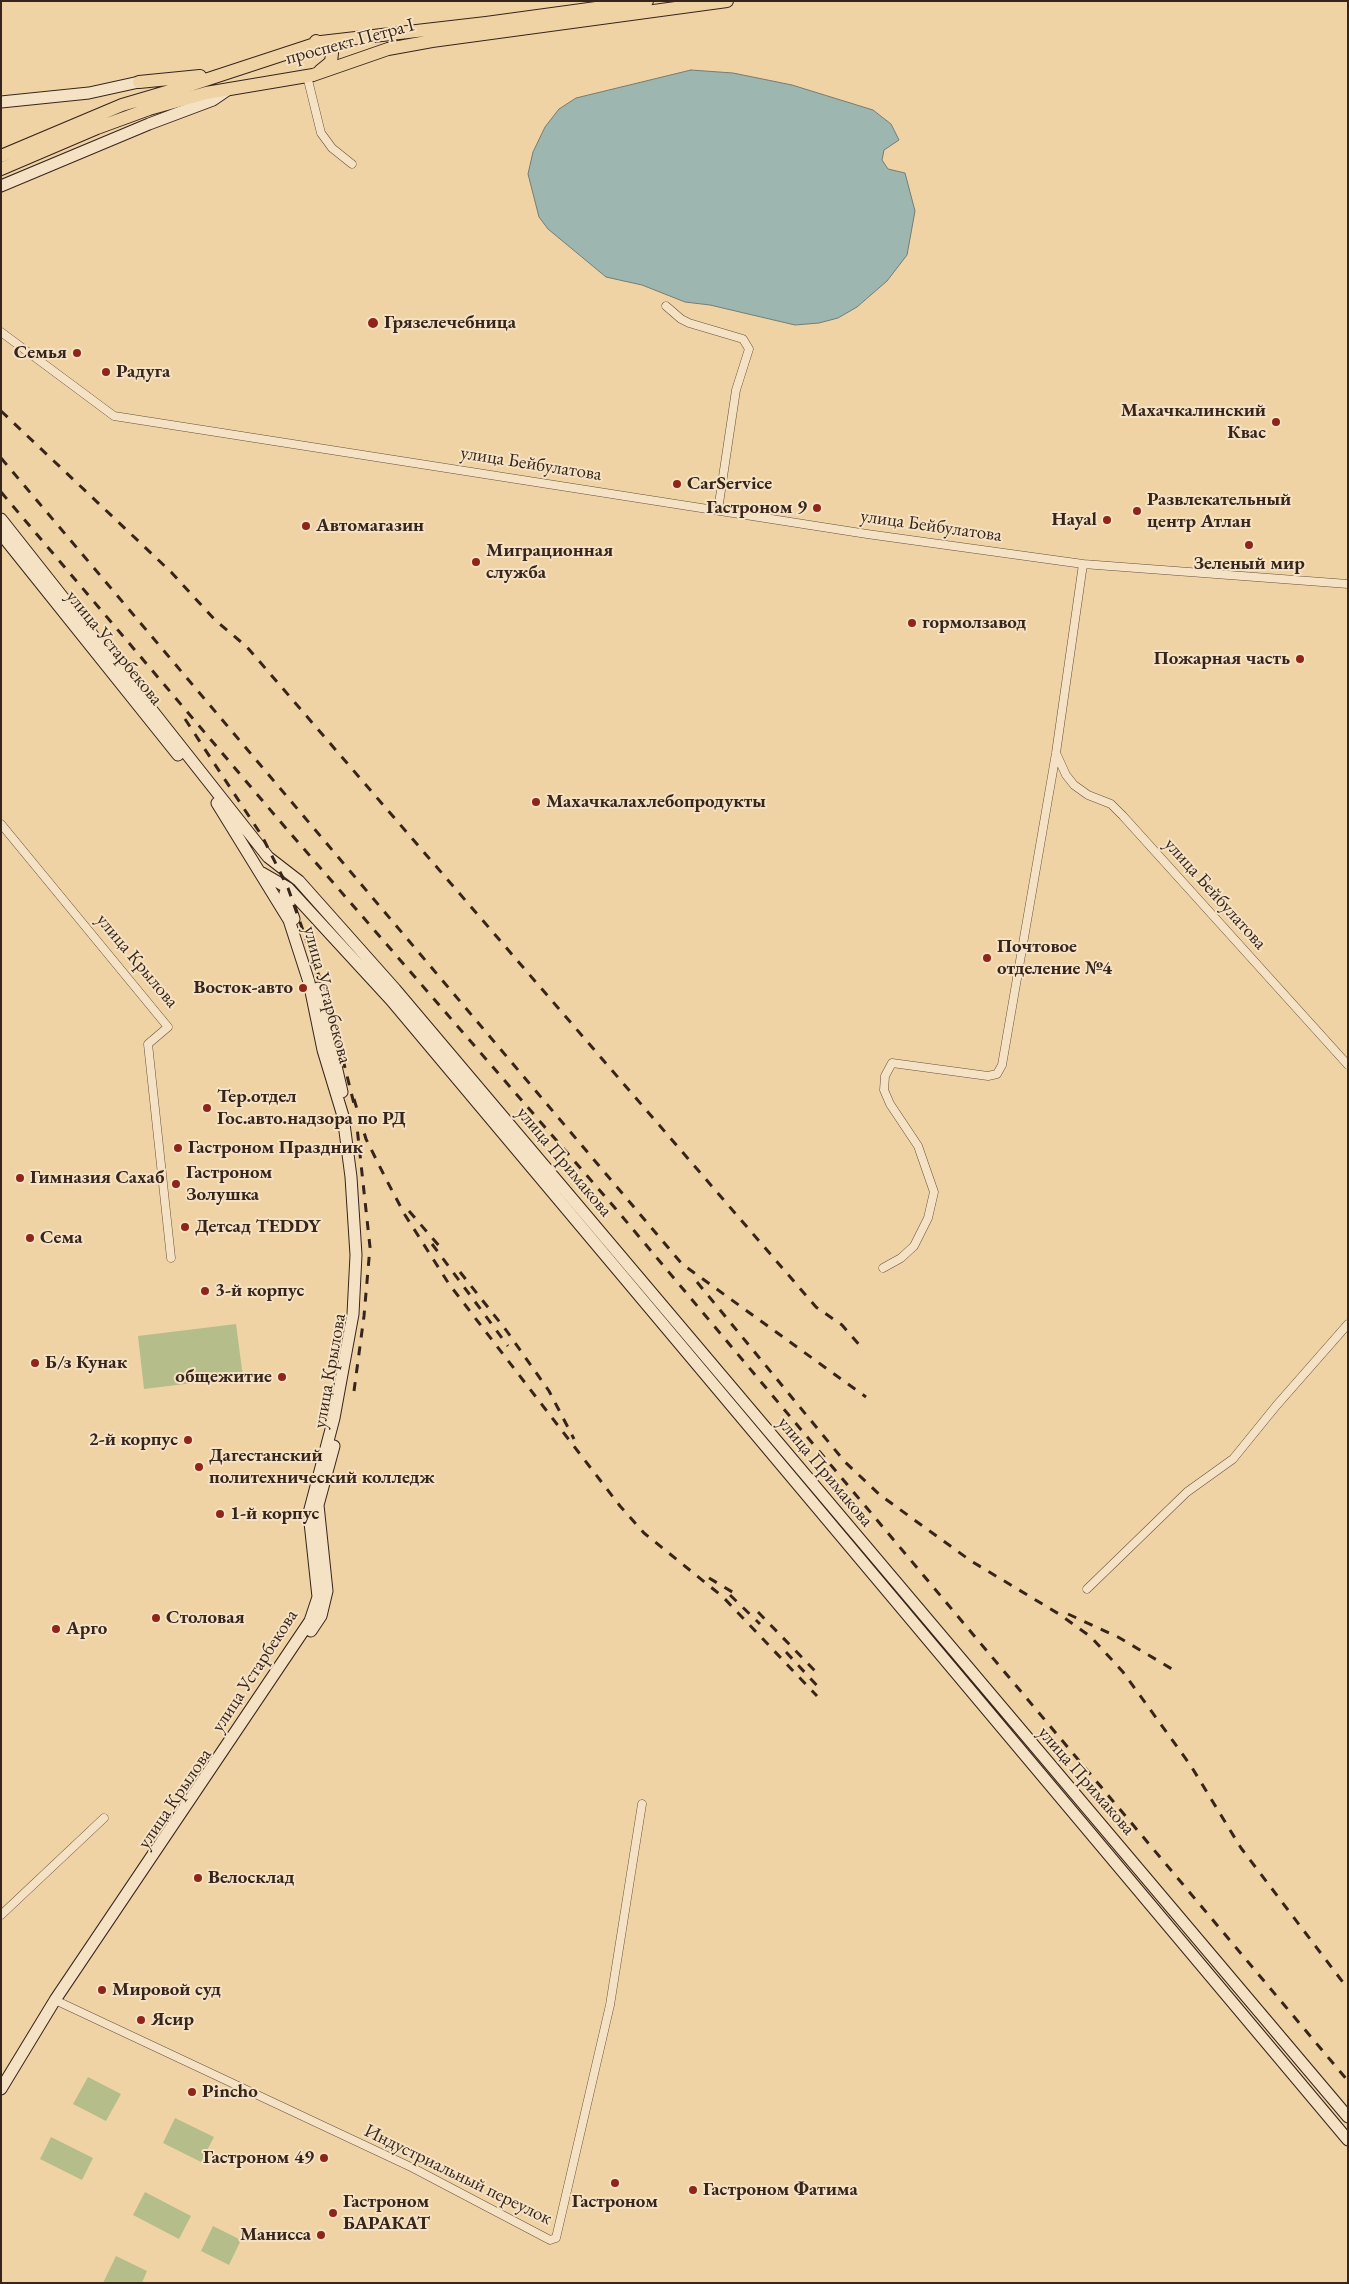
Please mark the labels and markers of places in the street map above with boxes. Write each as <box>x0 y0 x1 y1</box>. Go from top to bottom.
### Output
place label: Грязелечебница <box>384 312 516 334</box>
marker: Грязелечебница <box>366 316 380 330</box>
place label: Семья <box>14 342 67 364</box>
marker: Семья <box>71 347 83 359</box>
place label: Радуга <box>116 361 170 383</box>
marker: Радуга <box>100 366 112 378</box>
place label: Махачкалинский Квас <box>1121 400 1266 444</box>
marker: Махачкалинский Квас <box>1270 416 1282 428</box>
place label: CarService <box>687 473 772 495</box>
marker: CarService <box>671 478 683 490</box>
place label: Развлекательный центр Атлан <box>1147 489 1291 533</box>
place label: Гастроном 9 <box>706 497 807 519</box>
marker: Гастроном 9 <box>811 502 823 514</box>
marker: Развлекательный центр Атлан <box>1131 505 1143 517</box>
place label: Hayal <box>1052 509 1097 531</box>
marker: Hayal <box>1101 514 1113 526</box>
place label: Автомагазин <box>316 515 424 537</box>
marker: Автомагазин <box>300 520 312 532</box>
marker: Зеленый мир <box>1243 539 1255 551</box>
place label: Миграционная служба <box>486 540 613 584</box>
place label: Зеленый мир <box>1193 553 1305 575</box>
marker: Миграционная служба <box>470 556 482 568</box>
place label: гормолзавод <box>922 612 1026 634</box>
marker: гормолзавод <box>906 617 918 629</box>
place label: Пожарная часть <box>1154 648 1290 670</box>
marker: Пожарная часть <box>1294 653 1306 665</box>
place label: Махачкалахлебопродукты <box>546 791 766 813</box>
marker: Махачкалахлебопродукты <box>530 796 542 808</box>
place label: Почтовое отделение №4 <box>997 936 1112 980</box>
marker: Почтовое отделение №4 <box>981 952 993 964</box>
place label: Восток-авто <box>194 977 293 999</box>
marker: Восток-авто <box>297 982 309 994</box>
place label: Тер.отдел Гос.авто.надзора по РД <box>217 1086 406 1130</box>
marker: Тер.отдел Гос.авто.надзора по РД <box>201 1102 213 1114</box>
place label: Гастроном Праздник <box>188 1137 363 1159</box>
marker: Гастроном Праздник <box>172 1142 184 1154</box>
place label: Гастроном Золушка <box>186 1162 272 1206</box>
place label: Гимназия Сахаб <box>30 1167 164 1189</box>
marker: Гимназия Сахаб <box>14 1172 26 1184</box>
marker: Гастроном Золушка <box>170 1178 182 1190</box>
place label: Детсад TEDDY <box>195 1216 321 1238</box>
marker: Детсад TEDDY <box>179 1221 191 1233</box>
place label: Сема <box>40 1227 83 1249</box>
marker: Сема <box>24 1232 36 1244</box>
place label: 3-й корпус <box>215 1280 304 1302</box>
marker: 3-й корпус <box>199 1285 211 1297</box>
place label: Б/з Кунак <box>45 1352 127 1374</box>
marker: Б/з Кунак <box>29 1357 41 1369</box>
place label: общежитие <box>175 1366 272 1388</box>
marker: общежитие <box>276 1371 288 1383</box>
place label: 2-й корпус <box>89 1429 178 1451</box>
marker: 2-й корпус <box>182 1434 194 1446</box>
place label: Дагестанский политехнический колледж <box>209 1445 435 1489</box>
marker: Дагестанский политехнический колледж <box>193 1461 205 1473</box>
place label: 1-й корпус <box>230 1503 319 1525</box>
marker: 1-й корпус <box>214 1508 226 1520</box>
place label: Столовая <box>166 1607 245 1629</box>
marker: Столовая <box>150 1612 162 1624</box>
place label: Арго <box>66 1618 107 1640</box>
marker: Арго <box>50 1623 62 1635</box>
place label: Велосклад <box>208 1867 295 1889</box>
marker: Велосклад <box>192 1872 204 1884</box>
place label: Мировой суд <box>112 1979 221 2001</box>
marker: Мировой суд <box>96 1984 108 1996</box>
place label: Ясир <box>151 2009 194 2031</box>
marker: Ясир <box>135 2014 147 2026</box>
place label: Pincho <box>202 2081 258 2103</box>
marker: Pincho <box>186 2086 198 2098</box>
place label: Гастроном 49 <box>203 2147 314 2169</box>
marker: Гастроном 49 <box>318 2152 330 2164</box>
marker: Гастроном <box>609 2177 621 2189</box>
place label: Гастроном Фатима <box>703 2179 858 2201</box>
marker: Гастроном Фатима <box>687 2184 699 2196</box>
place label: Гастроном БАРАКАТ <box>343 2191 430 2235</box>
place label: Гастроном <box>572 2191 658 2213</box>
marker: Гастроном БАРАКАТ <box>327 2207 339 2219</box>
place label: Манисса <box>240 2224 311 2246</box>
marker: Манисса <box>315 2229 327 2241</box>

